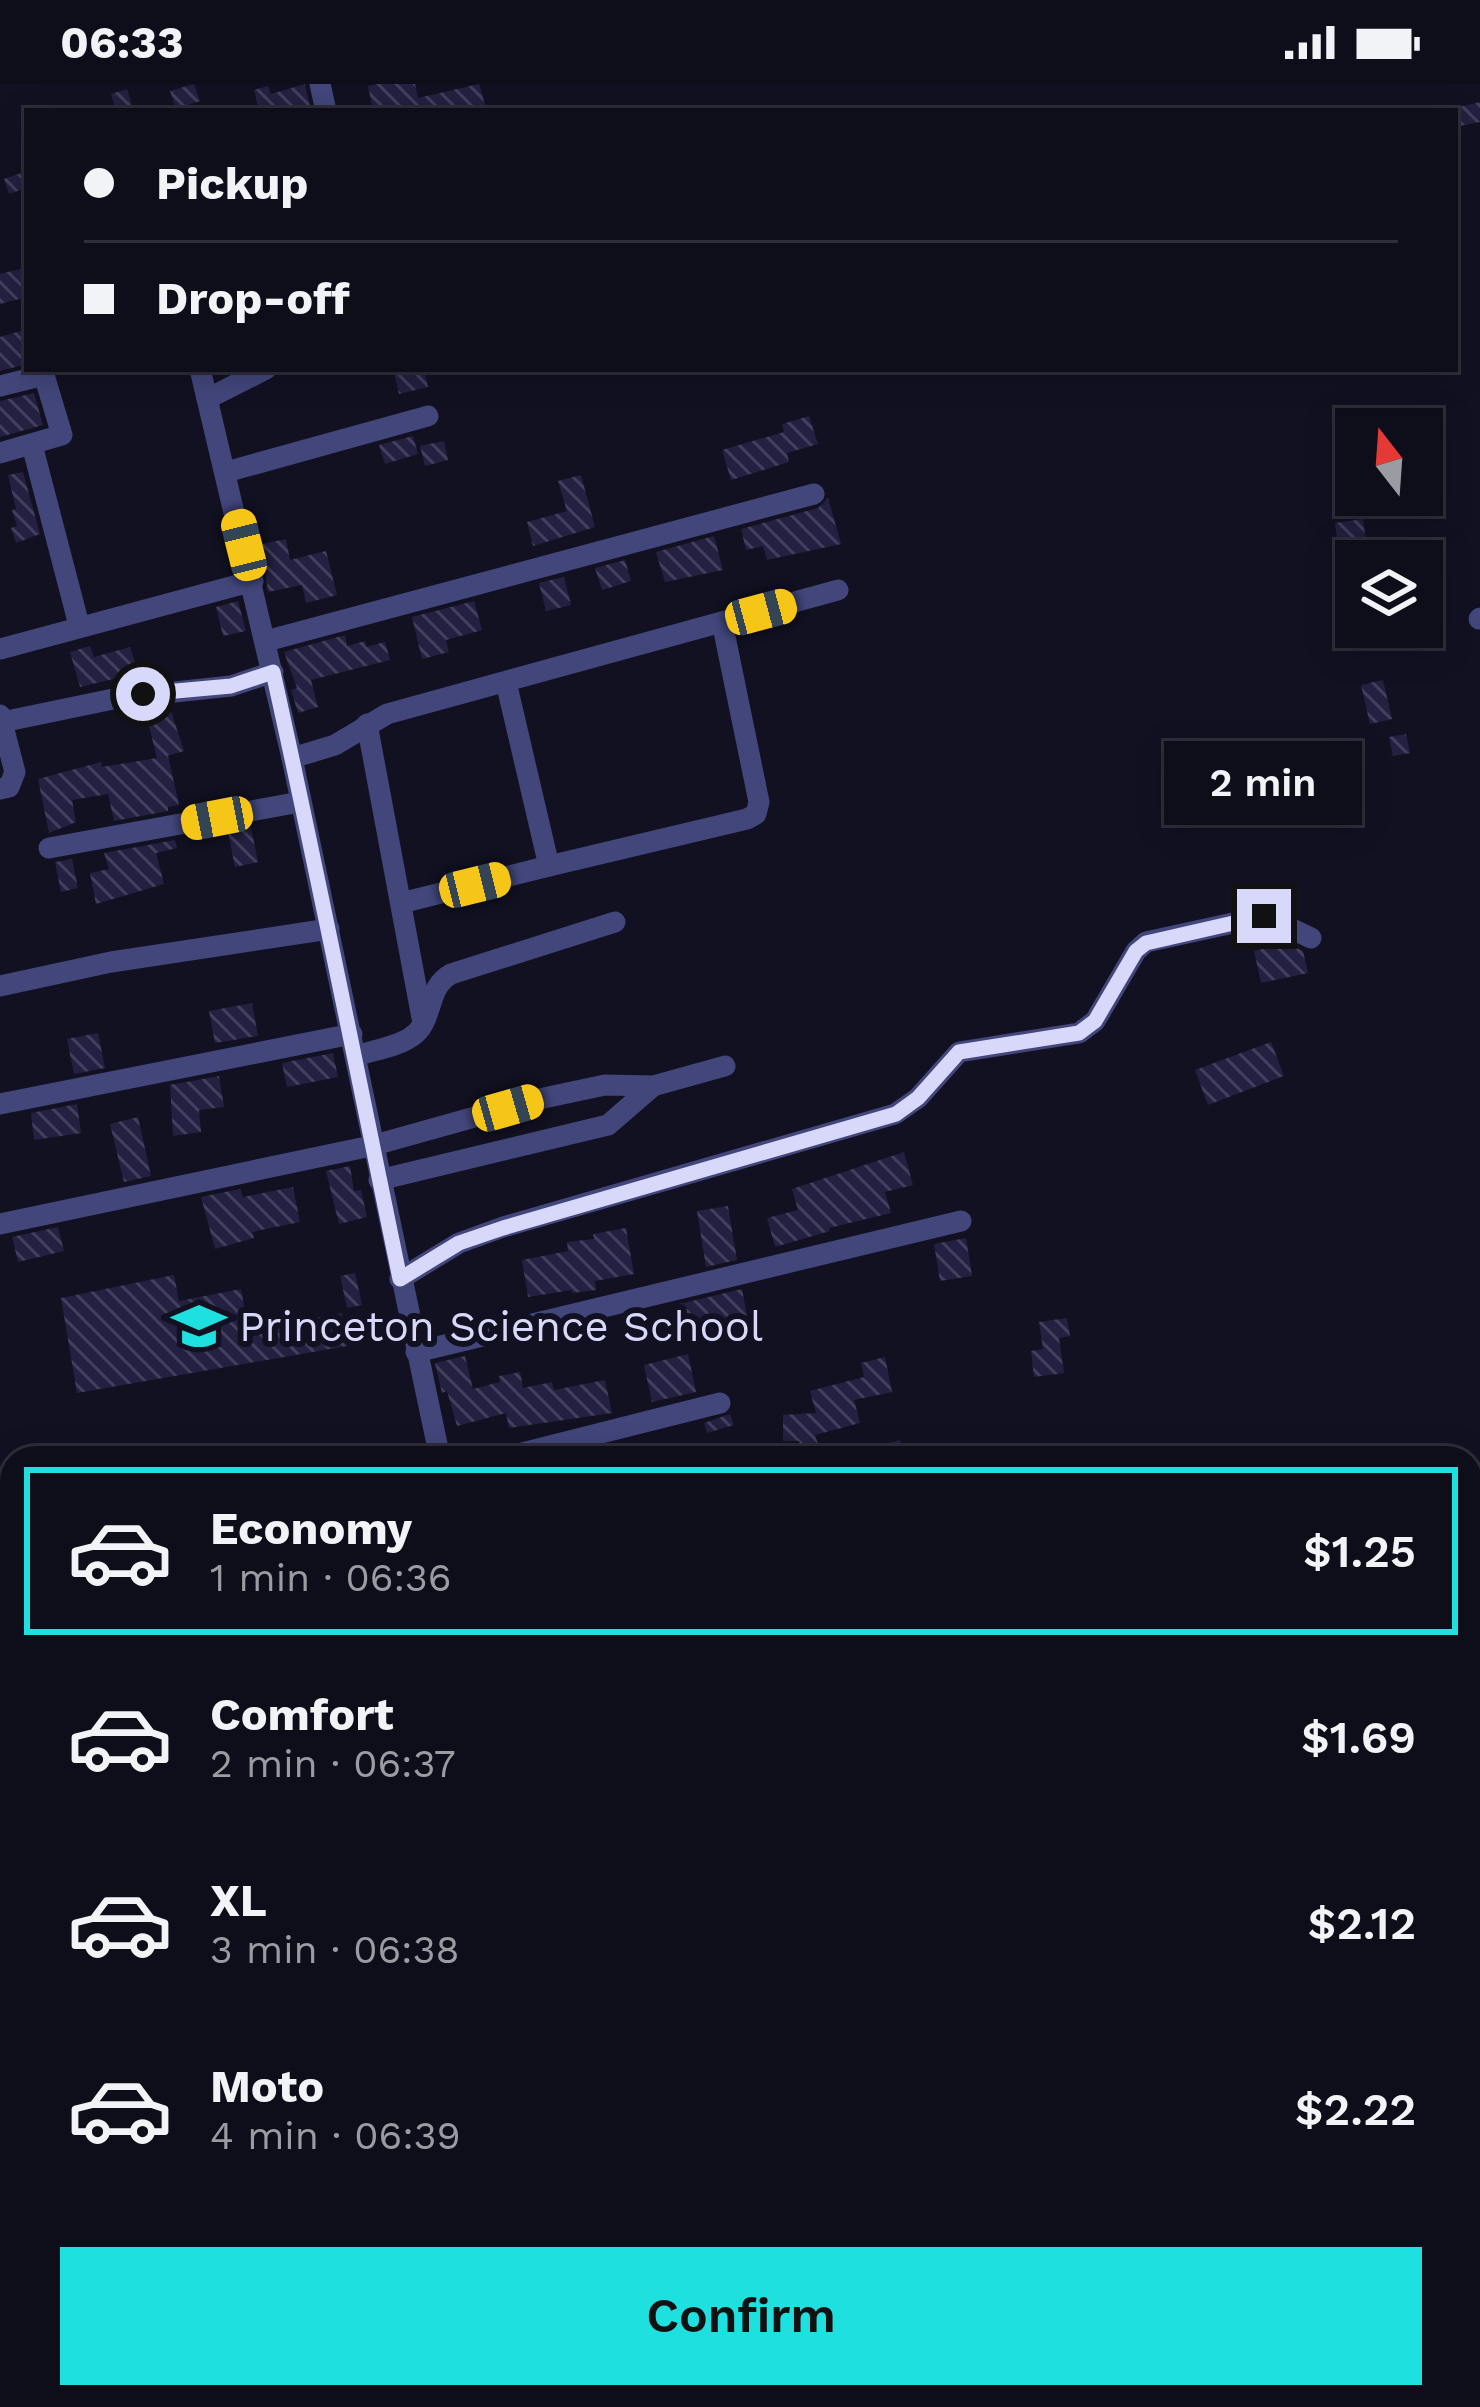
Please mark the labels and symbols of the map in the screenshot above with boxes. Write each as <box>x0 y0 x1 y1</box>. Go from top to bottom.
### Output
north arrow <box>1335 408 1443 516</box>
car <box>218 506 270 584</box>
car <box>722 585 800 639</box>
route start <box>116 667 170 721</box>
callout: 2 min <box>1165 742 1363 826</box>
car <box>178 793 256 843</box>
car <box>436 859 514 911</box>
route end <box>1237 889 1291 943</box>
car <box>468 1081 548 1135</box>
school or university icon: Princeton Science School <box>170 1297 228 1355</box>
place label: Princeton Science School <box>239 1302 763 1351</box>

